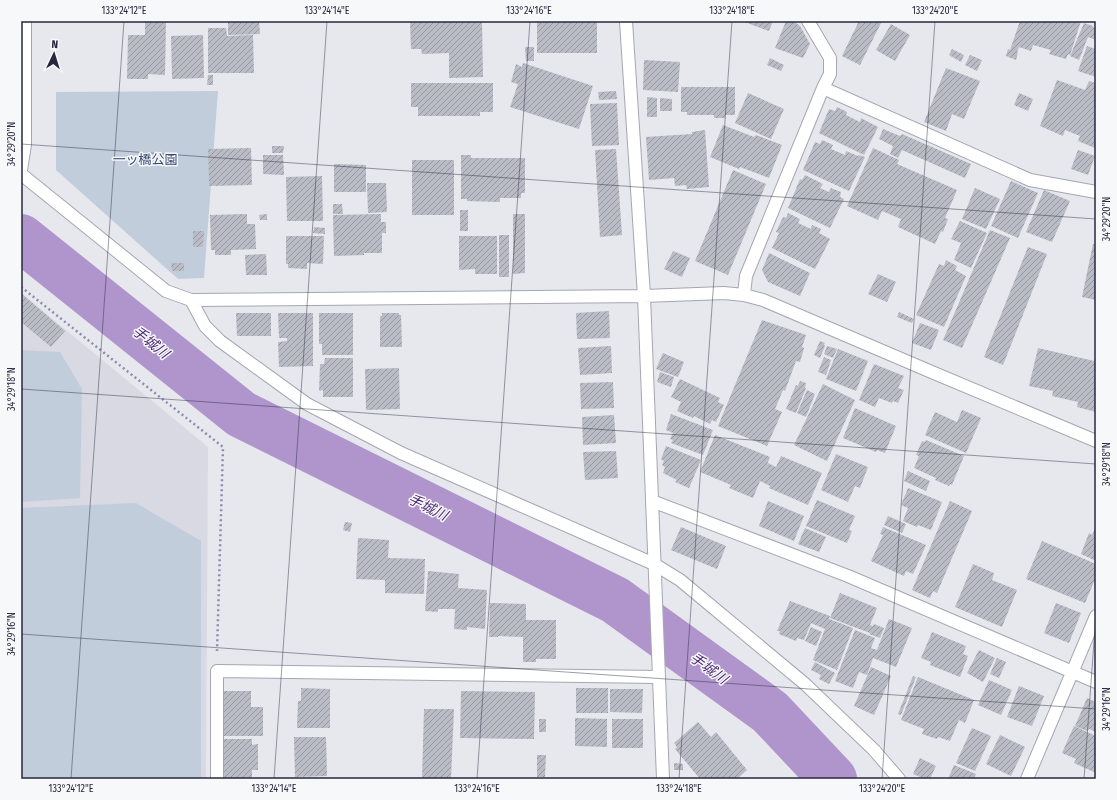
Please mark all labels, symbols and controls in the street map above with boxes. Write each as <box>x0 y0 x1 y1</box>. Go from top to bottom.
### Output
text: 133°24'12"E <box>102 5 147 17</box>
text: 133°24'14"E <box>305 5 350 17</box>
text: 133°24'16"E <box>506 5 552 17</box>
text: 133°24'18"E <box>709 5 755 17</box>
text: 133°24'20"E <box>912 5 958 17</box>
north arrow <box>34 34 74 74</box>
text: N <box>51 38 58 51</box>
text: 34°29'20"N <box>6 122 18 166</box>
park label: 一ッ橋公園 <box>112 152 178 167</box>
text: 34°29'20"N <box>1101 197 1113 241</box>
water label: 手城川 <box>129 323 174 363</box>
text: 34°29'18"N <box>6 367 18 411</box>
text: 34°29'18"N <box>1101 442 1113 486</box>
water label: 手城川 <box>405 491 452 525</box>
text: 34°29'16"N <box>6 612 18 656</box>
water label: 手城川 <box>687 649 732 689</box>
text: 34°29'16"N <box>1101 687 1113 731</box>
text: 133°24'12"E <box>49 783 94 795</box>
text: 133°24'14"E <box>252 783 297 795</box>
text: 133°24'16"E <box>454 783 500 795</box>
text: 133°24'18"E <box>656 783 702 795</box>
text: 133°24'20"E <box>859 783 905 795</box>

